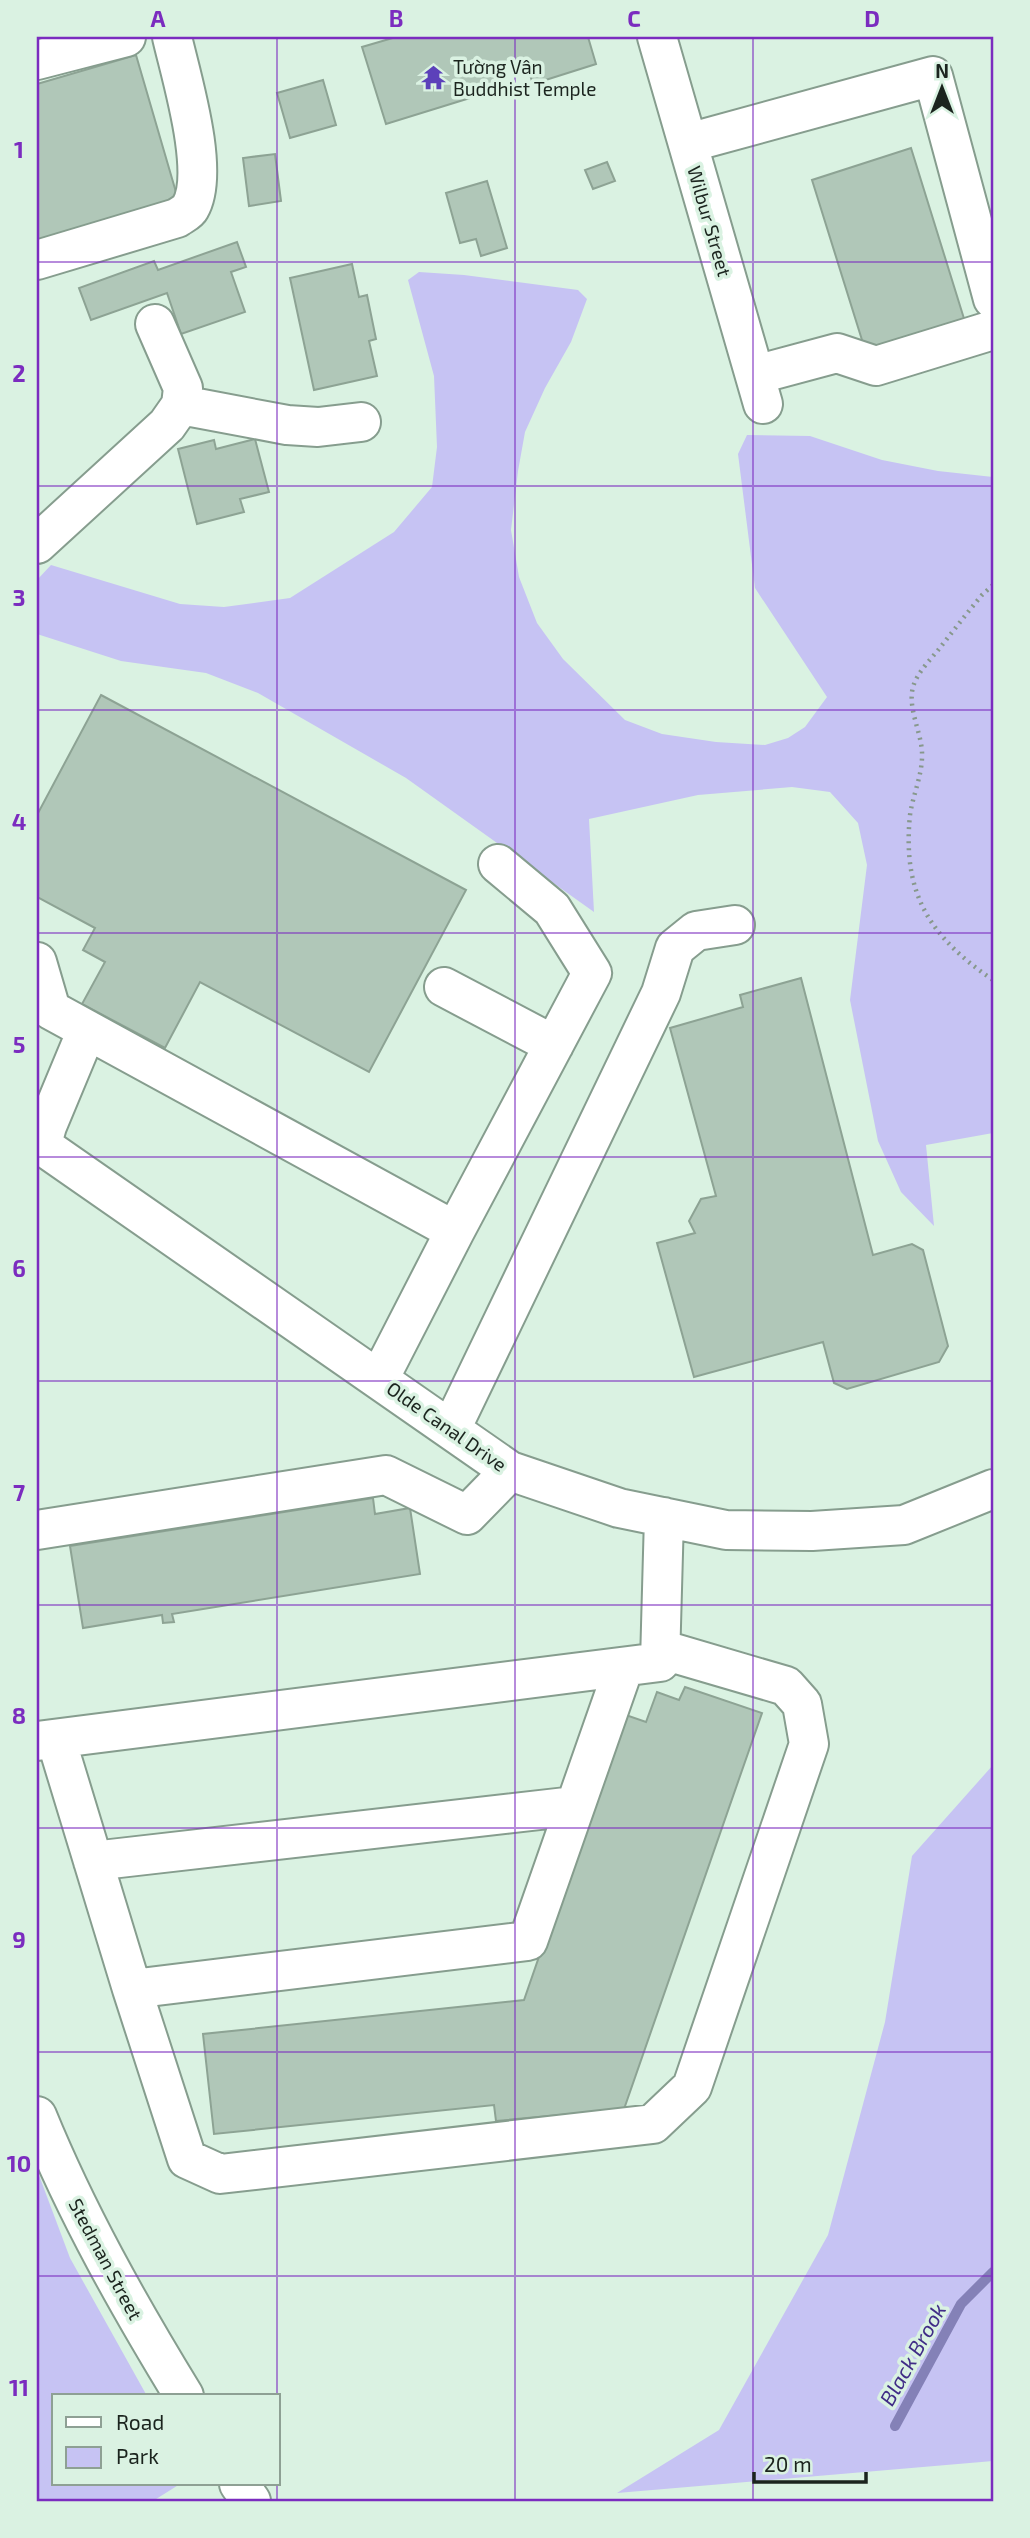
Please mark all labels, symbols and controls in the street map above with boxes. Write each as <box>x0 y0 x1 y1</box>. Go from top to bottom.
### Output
text: A <box>150 4 166 32</box>
text: B <box>389 4 403 32</box>
text: C <box>627 4 641 32</box>
text: D <box>864 4 880 32</box>
north arrow <box>908 52 978 122</box>
place label: Tường Vân Buddhist Temple <box>453 55 596 100</box>
text: N <box>935 59 949 82</box>
temple icon: Tường Vân Buddhist Temple <box>419 63 447 91</box>
text: 1 <box>14 135 24 163</box>
street label: Wilbur Street <box>683 163 737 279</box>
text: 2 <box>12 359 26 387</box>
text: 3 <box>12 583 26 611</box>
text: 4 <box>12 807 26 835</box>
text: 5 <box>13 1030 25 1058</box>
text: 6 <box>12 1254 26 1282</box>
street label: Olde Canal Drive <box>383 1376 511 1476</box>
text: 7 <box>13 1478 25 1506</box>
text: 8 <box>12 1701 26 1729</box>
text: 9 <box>12 1925 26 1953</box>
text: 10 <box>7 2149 31 2177</box>
street label: Stedman Street <box>64 2194 148 2324</box>
water label: Black Brook <box>874 2299 950 2409</box>
text: 11 <box>9 2373 29 2401</box>
legend <box>52 2394 280 2486</box>
text: Road <box>116 2409 164 2434</box>
scale bar <box>754 2440 866 2484</box>
text: Park <box>116 2443 159 2468</box>
text: 20 m <box>764 2451 812 2476</box>

